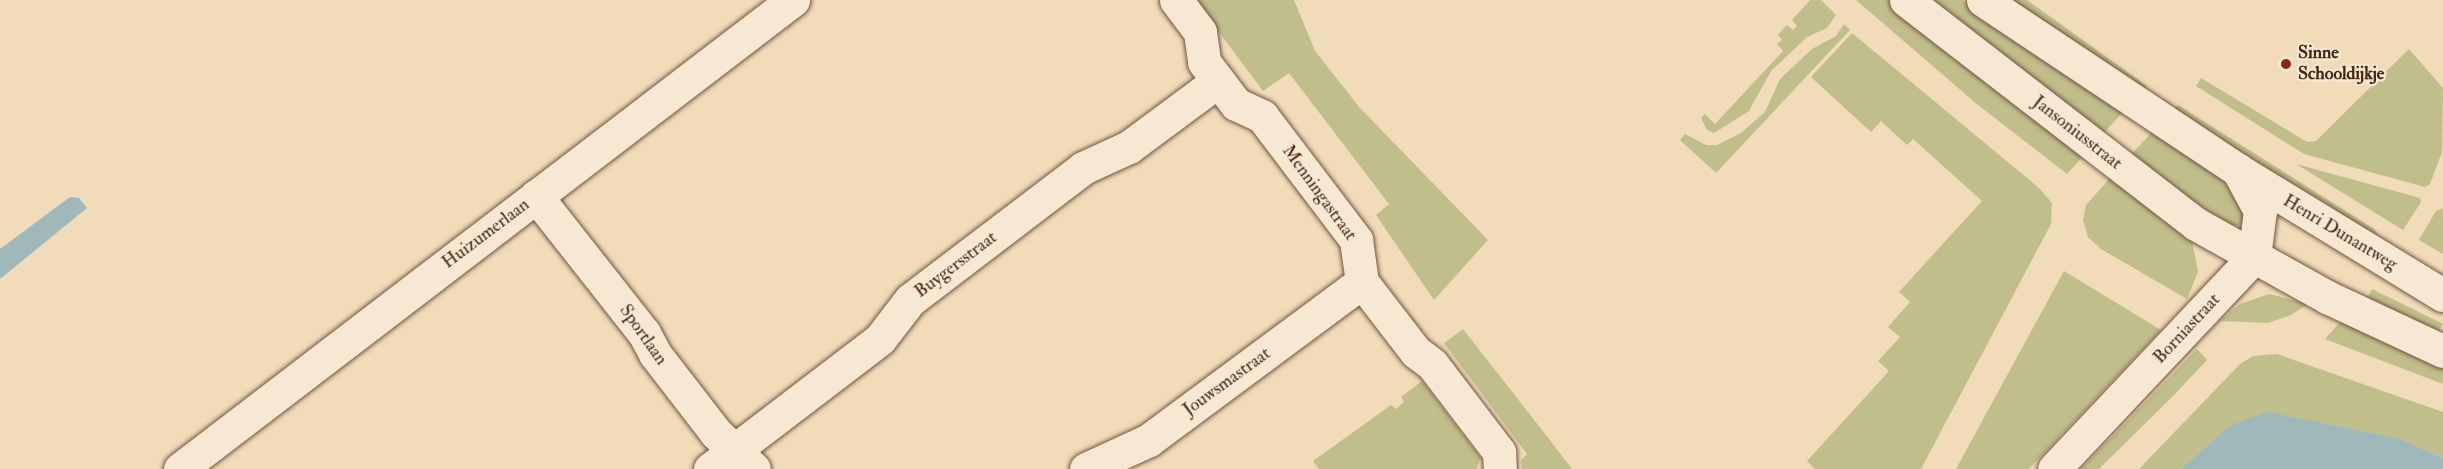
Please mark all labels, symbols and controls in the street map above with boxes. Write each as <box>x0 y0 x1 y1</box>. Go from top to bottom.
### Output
place label: Sinne Schooldijkje <box>2298 43 2384 86</box>
marker: Sinne Schooldijkje <box>2279 57 2293 71</box>
street label: Jansoniusstraat <box>2028 91 2126 175</box>
street label: Menningastraat <box>1277 141 1361 245</box>
street label: Henri Dunantweg <box>2279 190 2401 276</box>
street label: Huizumerlaan <box>438 194 534 274</box>
street label: Buygersstraat <box>911 227 1001 303</box>
street label: Borniastraat <box>2149 289 2225 369</box>
street label: Sportlaan <box>614 301 672 369</box>
street label: Jouwsmastraat <box>1179 343 1275 421</box>

